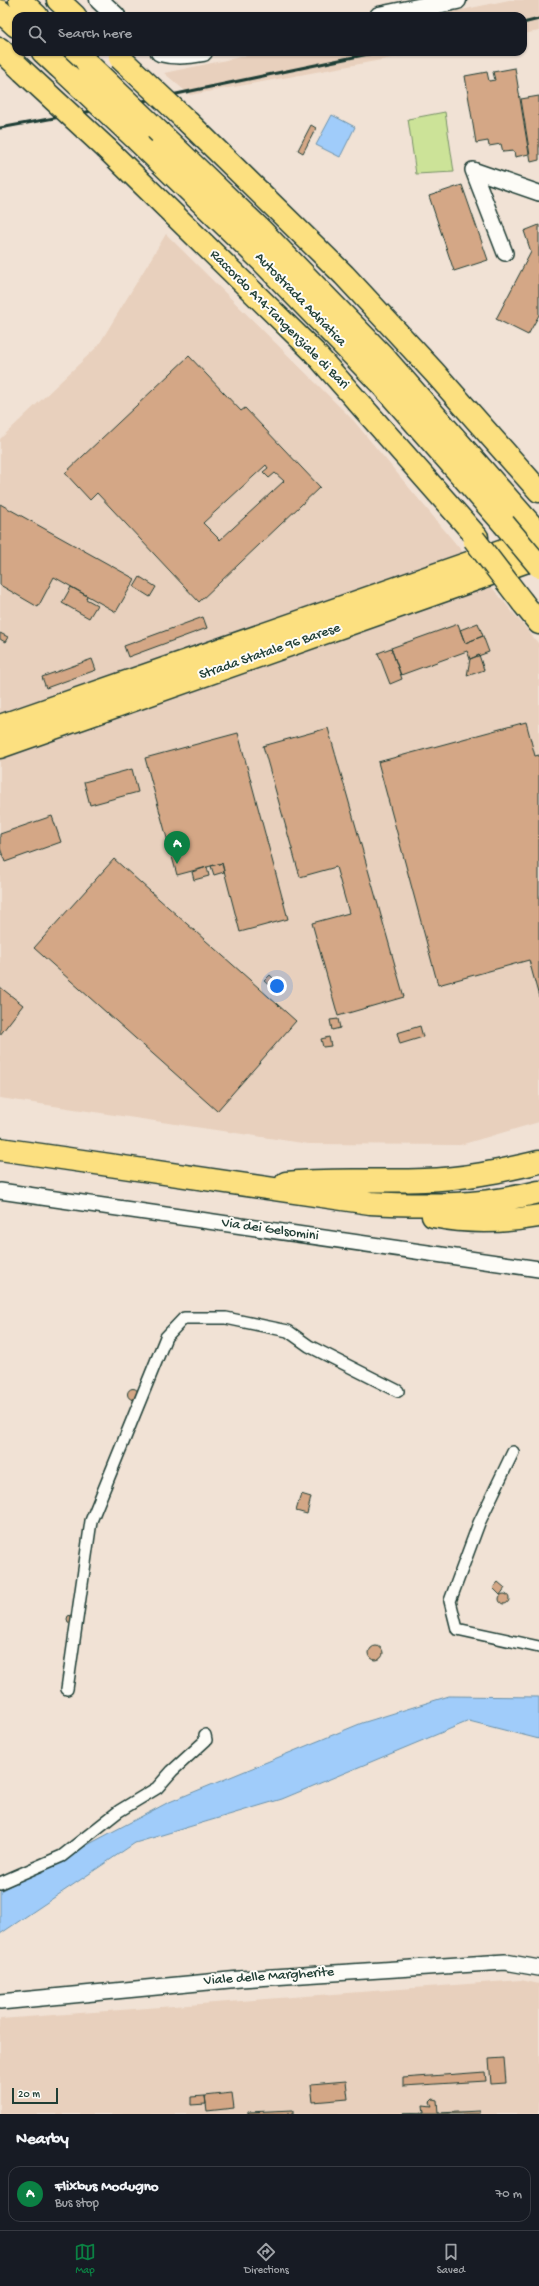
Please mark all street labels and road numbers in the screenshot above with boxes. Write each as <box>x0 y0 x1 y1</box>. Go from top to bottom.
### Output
street label: Raccordo A14-Tangenziale di Bari <box>206 247 352 393</box>
street label: Autostrada Adriatica <box>251 249 350 351</box>
street label: Strada Statale 96 Barese <box>197 620 344 684</box>
street label: Via dei Gelsomini <box>219 1215 320 1245</box>
street label: Viale delle Margherite <box>202 1964 335 1990</box>

